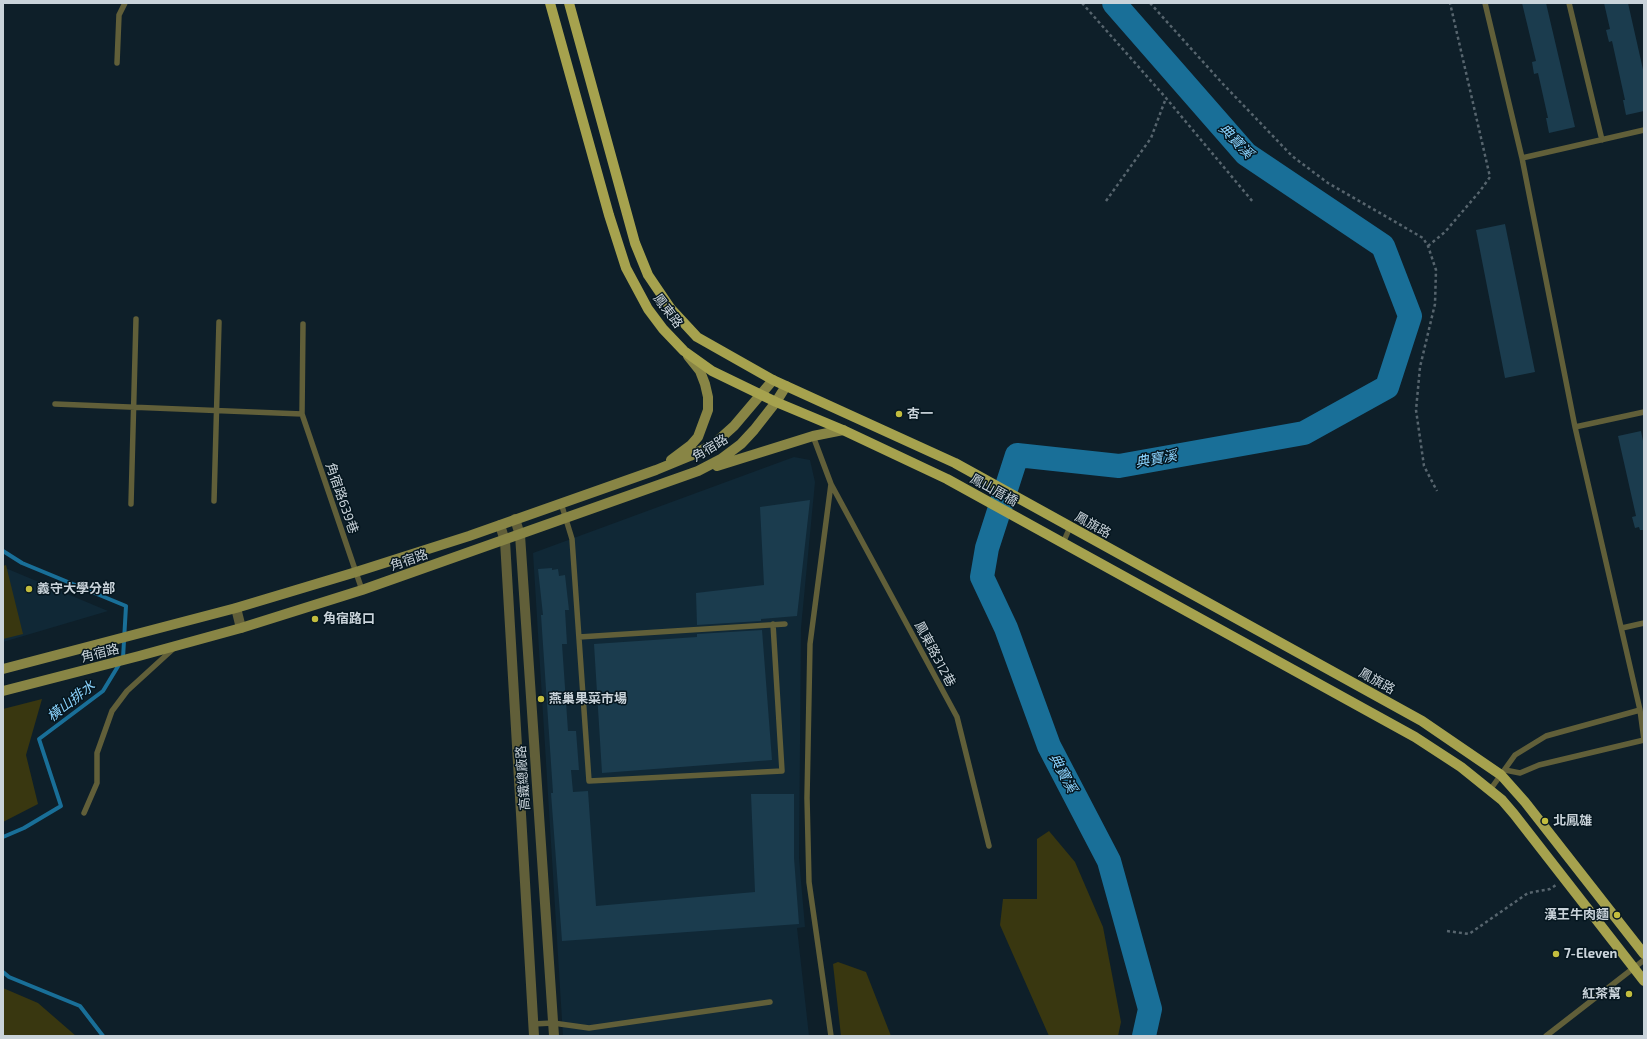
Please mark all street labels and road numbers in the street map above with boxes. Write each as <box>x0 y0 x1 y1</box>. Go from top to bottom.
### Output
street label: 鳳東路 <box>650 291 686 331</box>
street label: 角宿路 <box>689 431 731 465</box>
street label: 角宿路639巷 <box>323 460 361 536</box>
street label: 鳳山厝橋 <box>967 471 1021 509</box>
street label: 鳳旗路 <box>1072 509 1114 541</box>
street label: 角宿路 <box>388 546 430 574</box>
street label: 鳳東路312巷 <box>911 619 959 689</box>
street label: 角宿路 <box>79 641 121 665</box>
street label: 鳳旗路 <box>1356 665 1398 697</box>
street label: 高鐵總廠路 <box>513 745 533 811</box>

